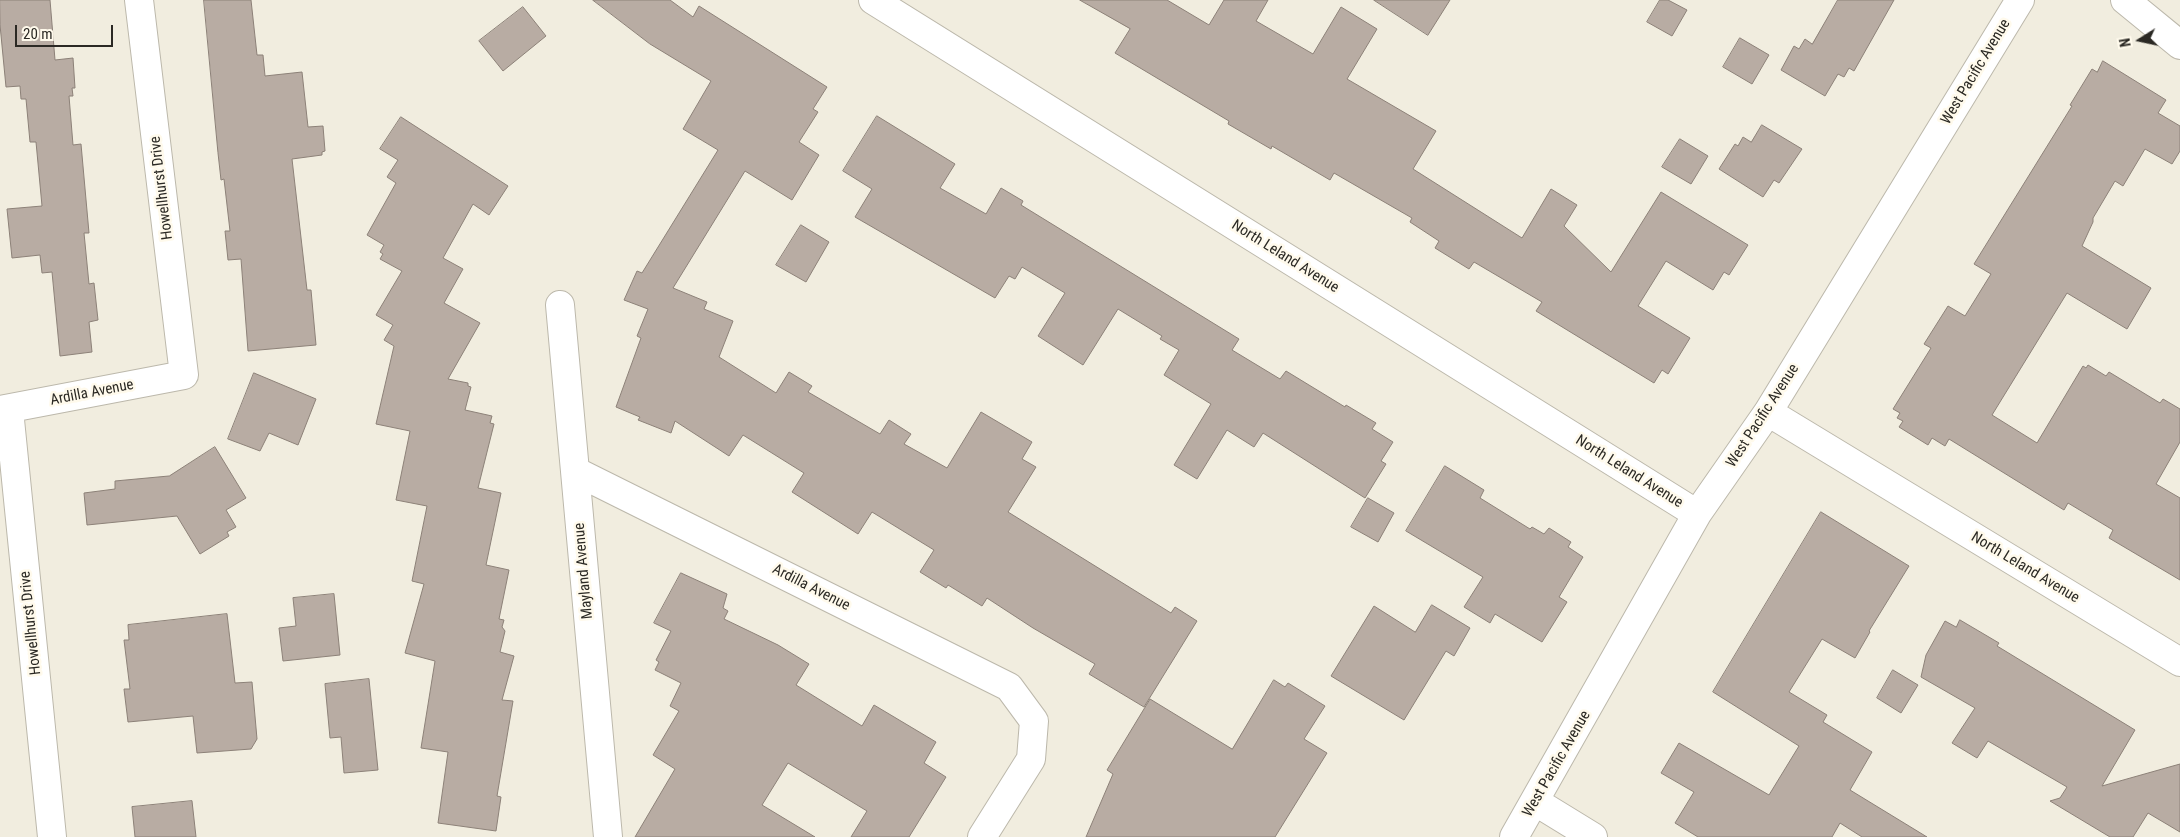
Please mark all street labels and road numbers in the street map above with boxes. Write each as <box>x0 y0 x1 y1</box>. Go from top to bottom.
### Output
street label: West Pacific Avenue <box>1937 16 2015 128</box>
street label: Howellhurst Drive <box>147 135 177 241</box>
street label: North Leland Avenue <box>1228 217 1342 297</box>
street label: West Pacific Avenue <box>1723 361 1803 471</box>
street label: Ardilla Avenue <box>49 376 135 410</box>
street label: North Leland Avenue <box>1572 432 1686 512</box>
street label: Mayland Avenue <box>571 522 597 620</box>
street label: North Leland Avenue <box>1968 529 2082 607</box>
street label: Ardilla Avenue <box>769 561 853 615</box>
street label: Howellhurst Drive <box>17 570 45 676</box>
street label: West Pacific Avenue <box>1519 708 1595 820</box>

